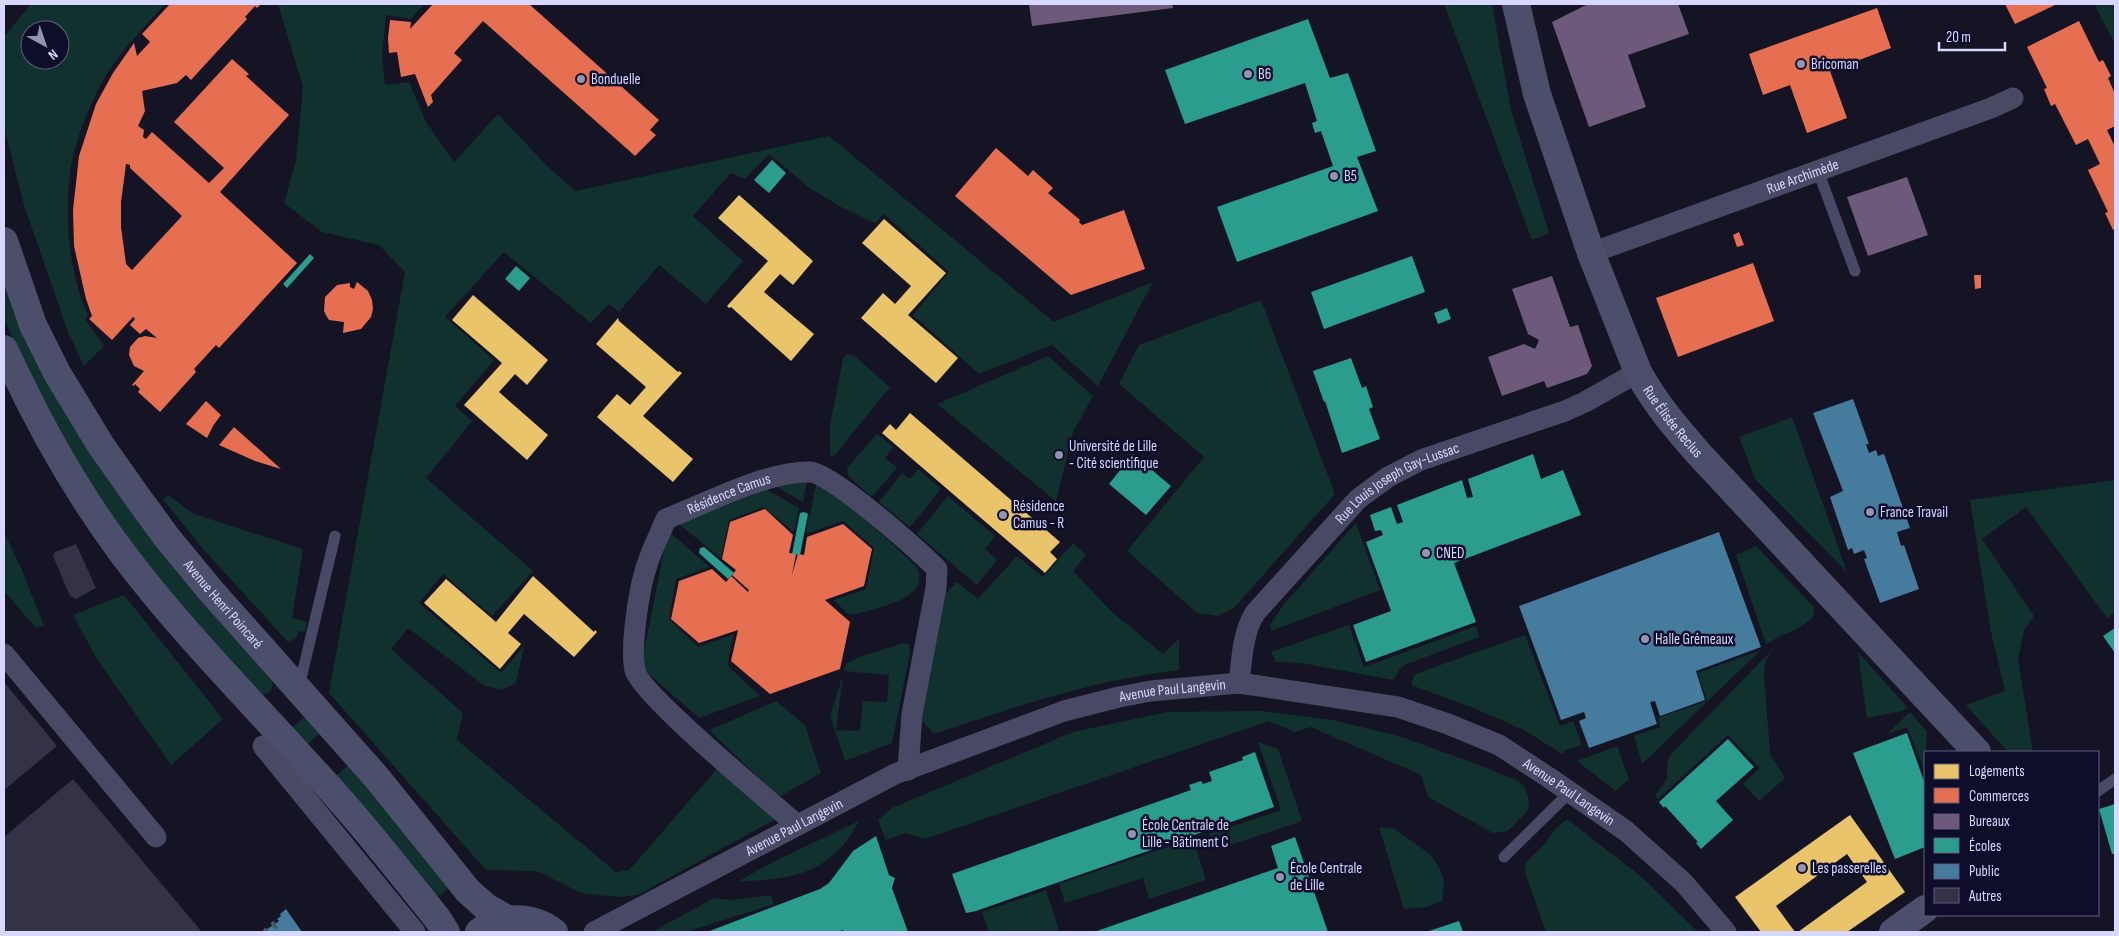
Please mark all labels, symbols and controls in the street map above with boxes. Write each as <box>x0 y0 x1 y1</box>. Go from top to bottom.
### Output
north arrow <box>20 20 70 70</box>
scale bar <box>1939 20 2005 52</box>
text: 20 m <box>1946 28 1971 47</box>
text: N <box>45 46 61 63</box>
place label: Bricoman <box>1811 55 1859 74</box>
marker: Bricoman <box>1795 58 1807 70</box>
place label: B6 <box>1258 65 1271 84</box>
marker: B6 <box>1242 68 1254 80</box>
place label: Bonduelle <box>591 70 641 89</box>
marker: Bonduelle <box>575 73 587 85</box>
street label: Rue Archimède <box>1764 155 1841 199</box>
place label: B5 <box>1344 167 1357 186</box>
marker: B5 <box>1328 170 1340 182</box>
street label: Rue Élisée Reclus <box>1638 382 1707 462</box>
place label: Université de Lille ‐ Cité scientifique <box>1069 437 1159 473</box>
street label: Rue Louis Joseph Gay-Lussac <box>1331 439 1462 528</box>
marker: Université de Lille ‐ Cité scientifique <box>1053 449 1065 461</box>
street label: Résidence Camus <box>684 469 773 519</box>
place label: Résidence Camus - R <box>1013 497 1065 533</box>
place label: France Travail <box>1880 503 1948 522</box>
marker: France Travail <box>1864 506 1876 518</box>
marker: Résidence Camus - R <box>997 509 1009 521</box>
place label: CNED <box>1436 544 1465 563</box>
marker: CNED <box>1420 547 1432 559</box>
street label: Avenue Henri Poincaré <box>178 555 267 653</box>
place label: Halle Grémeaux <box>1655 630 1734 649</box>
marker: Halle Grémeaux <box>1639 633 1651 645</box>
street label: Avenue Paul Langevin <box>1117 675 1227 707</box>
legend <box>1924 751 2099 916</box>
street label: Avenue Paul Langevin <box>1518 754 1618 830</box>
text: Logements <box>1969 762 2025 781</box>
text: Commerces <box>1969 787 2029 806</box>
street label: Avenue Paul Langevin <box>742 794 846 861</box>
text: Bureaux <box>1969 812 2010 831</box>
place label: École Centrale de Lille - Bâtiment C <box>1142 816 1229 852</box>
marker: École Centrale de Lille - Bâtiment C <box>1126 828 1138 840</box>
text: Écoles <box>1969 837 2001 856</box>
place label: École Centrale de Lille <box>1290 859 1362 895</box>
place label: Les passerelles <box>1812 859 1887 878</box>
marker: Les passerelles <box>1796 862 1808 874</box>
text: Public <box>1969 862 2000 881</box>
marker: École Centrale de Lille <box>1274 871 1286 883</box>
text: Autres <box>1968 887 2002 906</box>

